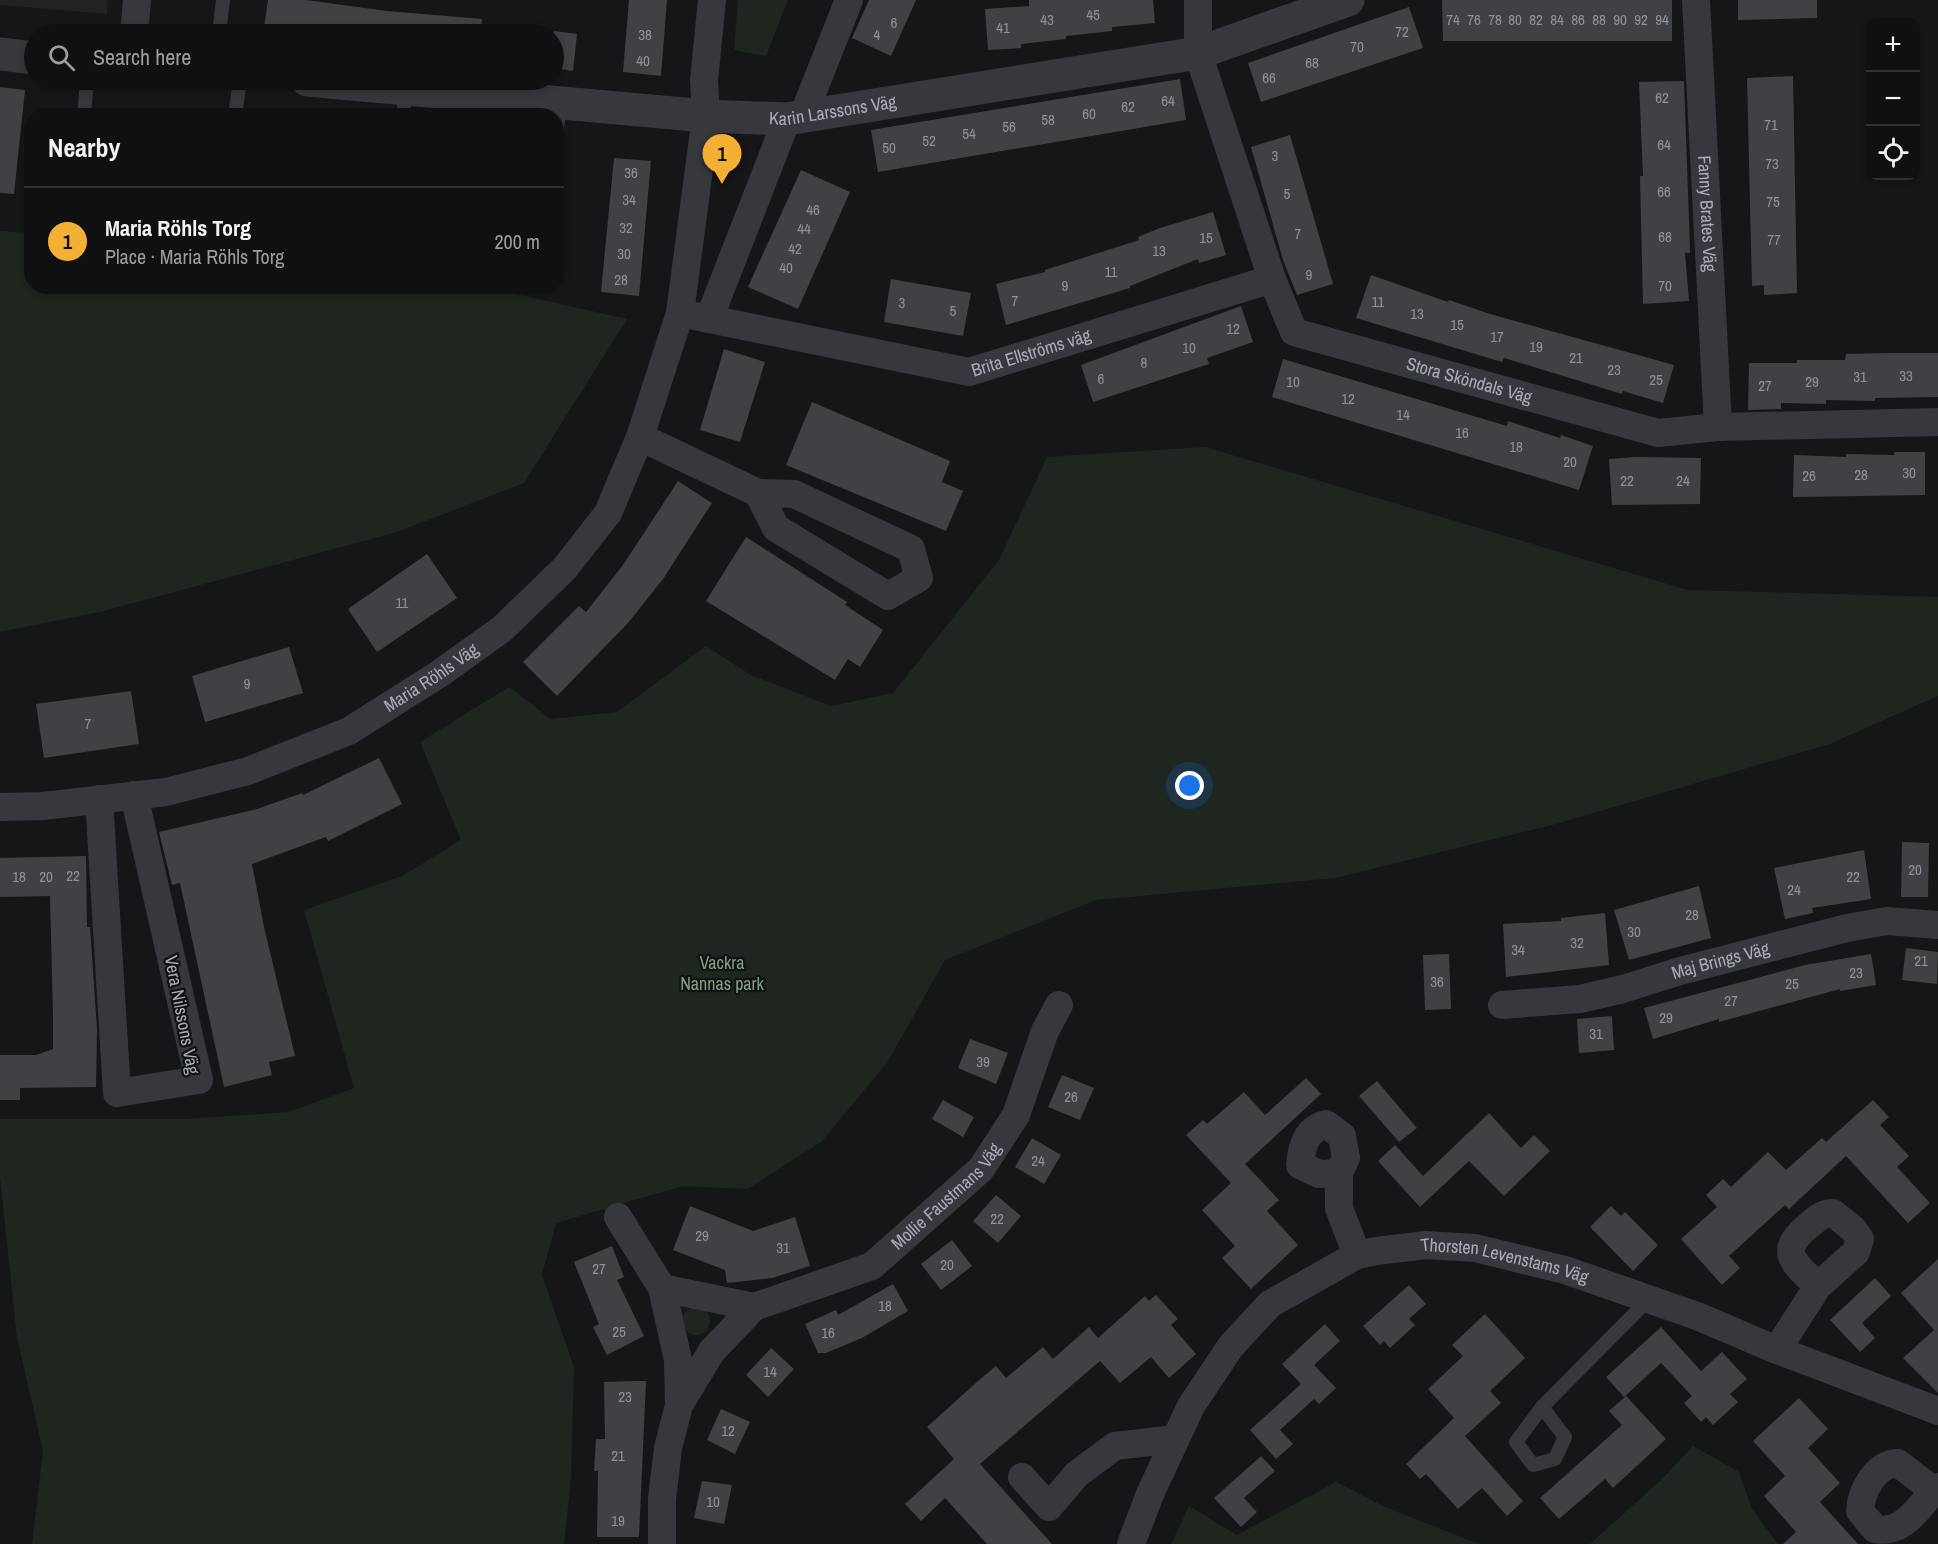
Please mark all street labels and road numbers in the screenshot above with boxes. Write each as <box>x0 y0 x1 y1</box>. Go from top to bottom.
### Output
street label: Karin Larssons Väg <box>769 88 899 131</box>
street label: Fanny Brates Väg <box>1692 155 1723 273</box>
street label: Brita Ellströms väg <box>968 322 1095 383</box>
street label: Stora Sköndals Väg <box>1404 351 1536 410</box>
street label: Maria Röhls Väg <box>379 636 484 718</box>
street label: Maj Brings Väg <box>1668 935 1773 985</box>
street label: Vera Nilssons Väg <box>159 953 206 1077</box>
street label: Mollie Faustmans Väg <box>885 1137 1007 1255</box>
street label: Thorsten Levenstams Väg <box>1419 1232 1593 1290</box>

